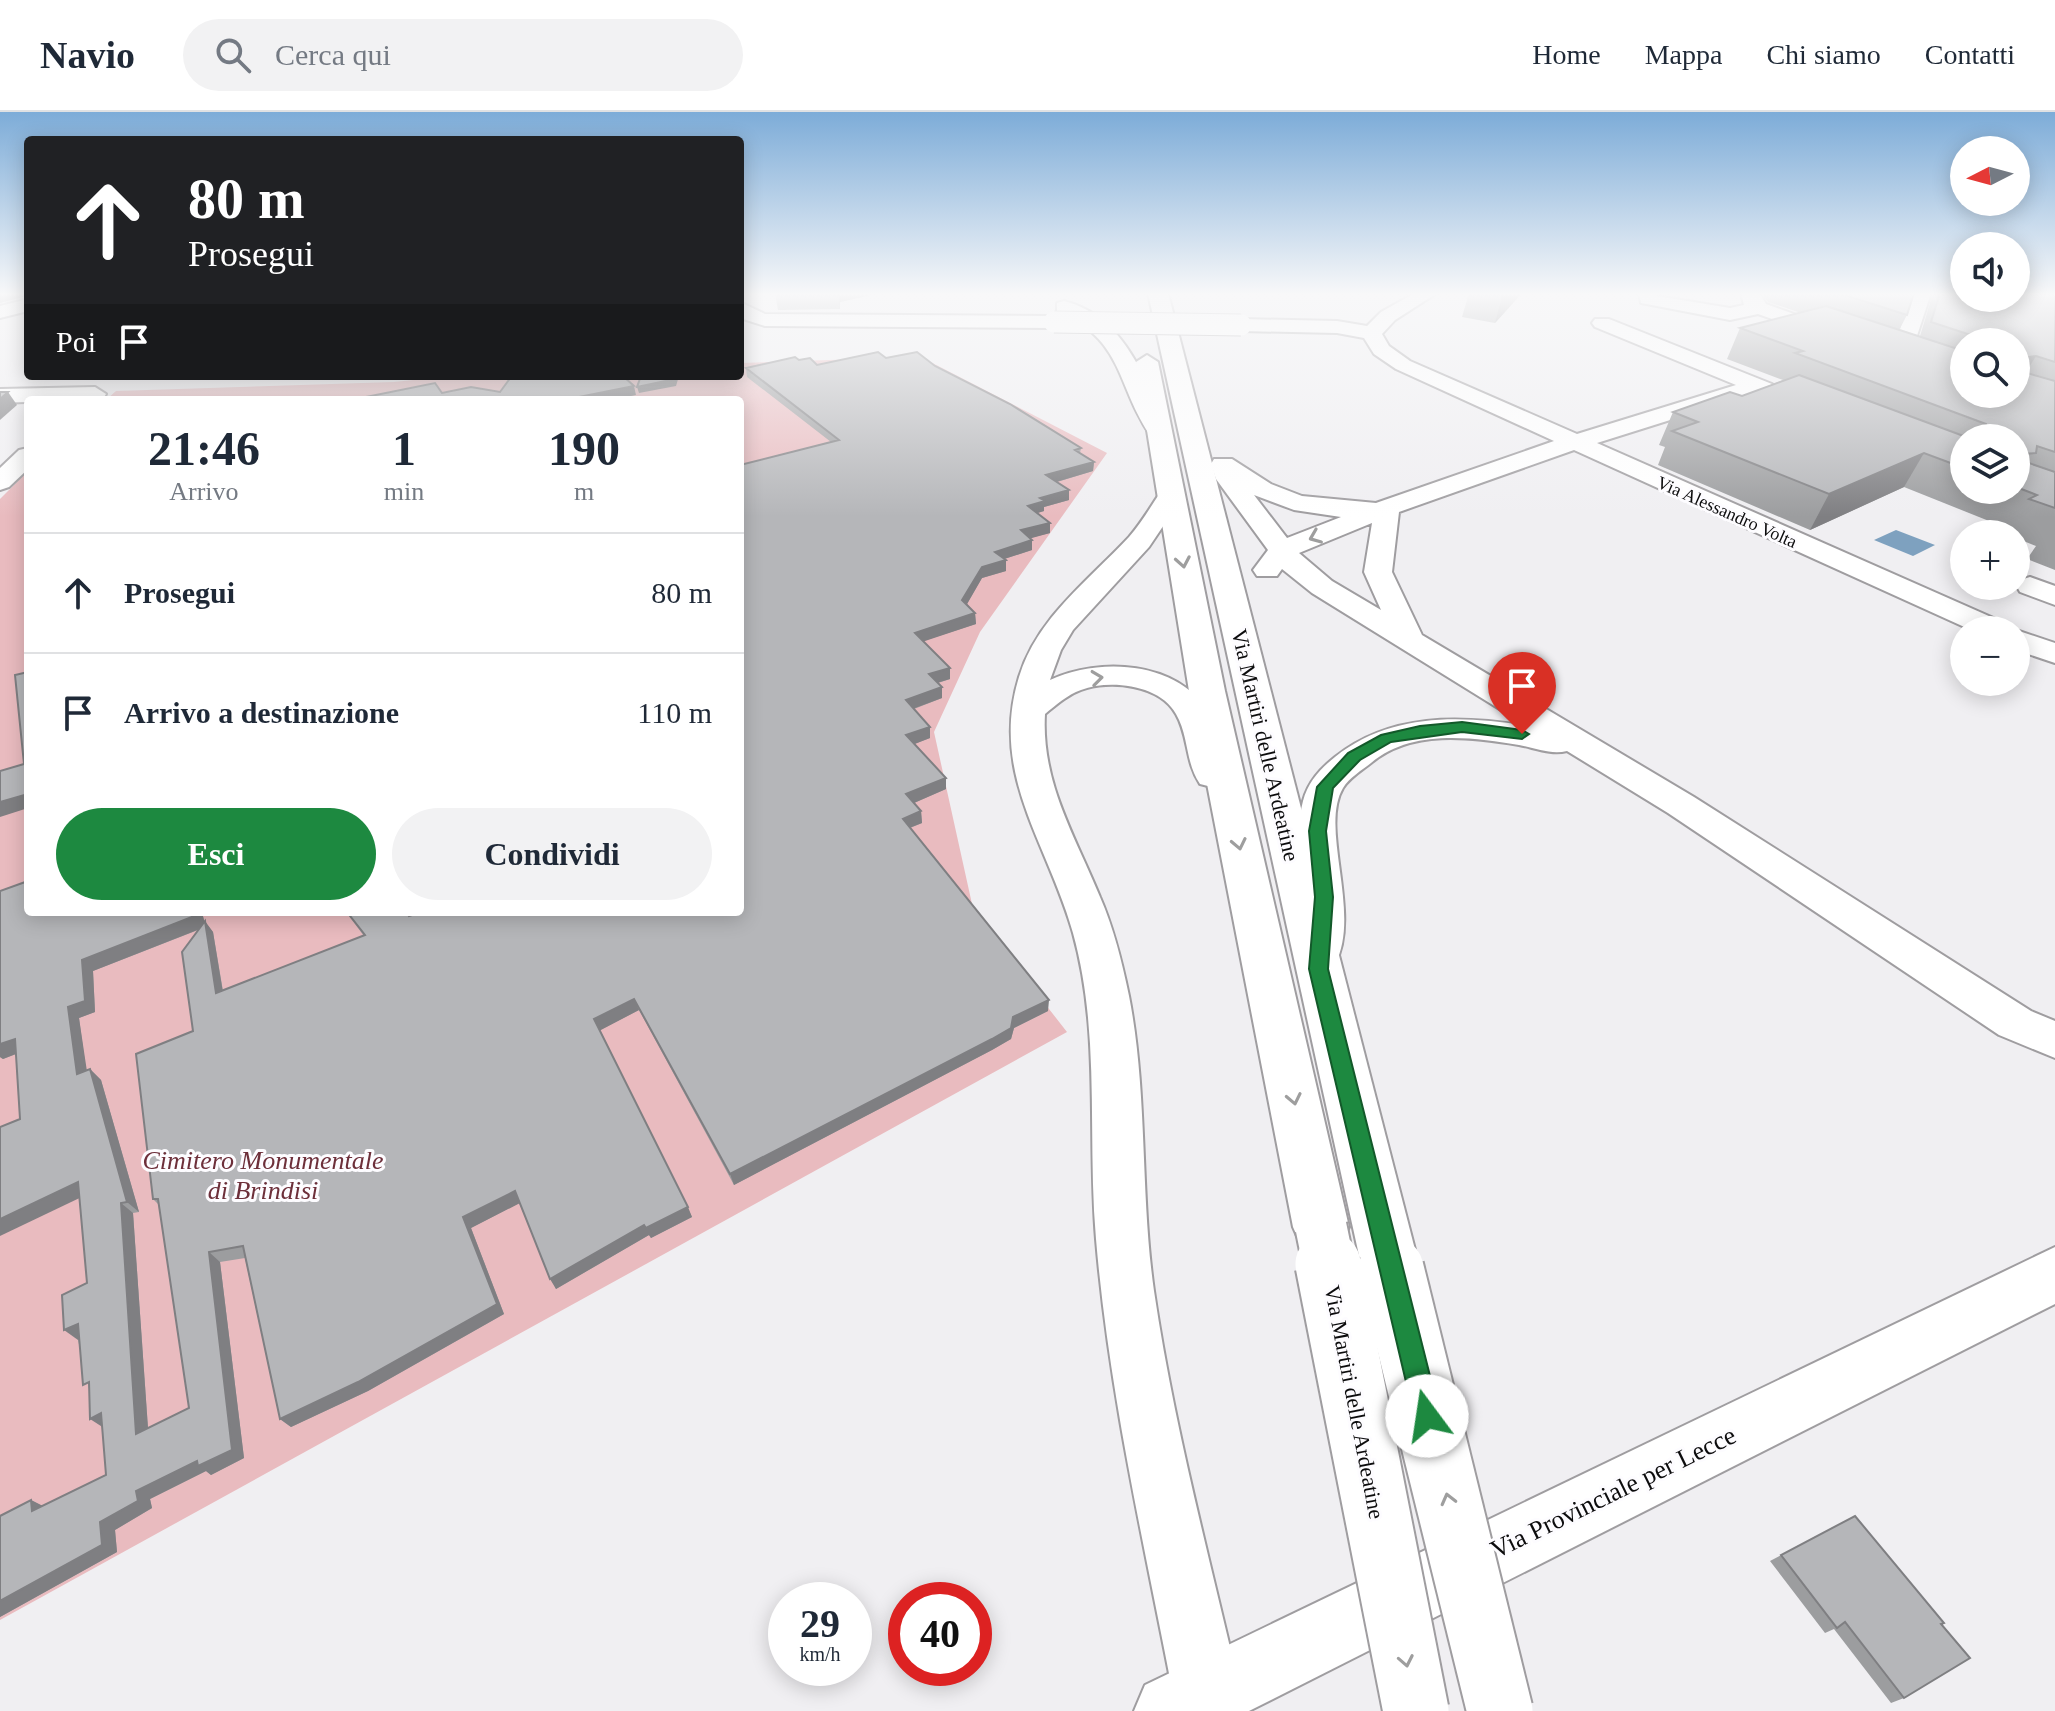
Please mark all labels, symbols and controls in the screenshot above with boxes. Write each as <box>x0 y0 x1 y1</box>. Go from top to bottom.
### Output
search box <box>183 19 743 91</box>
icon: search <box>211 33 255 77</box>
text: Navio <box>40 34 135 76</box>
text: Cerca qui <box>275 38 391 71</box>
text: Home <box>1532 39 1601 70</box>
text: Mappa <box>1645 39 1722 70</box>
text: Chi siamo <box>1766 39 1881 70</box>
text: Contatti <box>1925 39 2015 70</box>
north arrow <box>1950 136 2030 216</box>
map controls <box>1950 136 2030 696</box>
icon: ahead <box>56 168 160 272</box>
text: 80 m <box>188 168 305 230</box>
button: sound <box>1950 232 2030 312</box>
text: Prosegui <box>188 234 314 274</box>
icon: arrive <box>112 320 156 364</box>
text: Poi <box>56 325 96 358</box>
button: search <box>1950 328 2030 408</box>
text: 21:46 <box>148 422 260 475</box>
text: 1 <box>392 422 416 475</box>
text: 190 <box>548 422 620 475</box>
button: layers <box>1950 424 2030 504</box>
street label: Via Alessandro Volta <box>1654 472 1800 552</box>
text: Arrivo <box>169 477 239 506</box>
text: min <box>384 477 424 506</box>
text: m <box>574 477 594 506</box>
button: + <box>1950 520 2030 600</box>
one-way arrow <box>1309 527 1323 544</box>
one-way arrow <box>1174 555 1191 569</box>
icon: ahead <box>56 571 100 615</box>
text: Prosegui <box>124 576 235 609</box>
text: 80 m <box>651 576 712 609</box>
button: − <box>1950 616 2030 696</box>
street label: Via Martiri delle Ardeatine <box>1227 627 1304 864</box>
pin <box>1488 652 1556 734</box>
icon: arrive <box>1500 664 1544 708</box>
one-way arrow <box>1090 670 1104 687</box>
icon: arrive <box>56 691 100 735</box>
text: Arrivo a destinazione <box>124 696 399 729</box>
text: 110 m <box>637 696 712 729</box>
button: Esci <box>56 808 376 900</box>
button: Condividi <box>392 808 712 900</box>
one-way arrow <box>1230 837 1247 851</box>
one-way arrow <box>1285 1091 1302 1105</box>
park label: Cimitero Monumentale di Brindisi <box>143 1146 383 1205</box>
street label: Via Martiri delle Ardeatine <box>1320 1283 1389 1521</box>
position arrow <box>1385 1374 1469 1458</box>
street label: Via Provinciale per Lecce <box>1486 1420 1741 1564</box>
one-way arrow <box>1440 1493 1457 1507</box>
speed limit sign: 40 <box>888 1582 992 1686</box>
text: 29 <box>800 1601 840 1646</box>
text: km/h <box>799 1643 841 1665</box>
one-way arrow <box>1397 1653 1414 1667</box>

